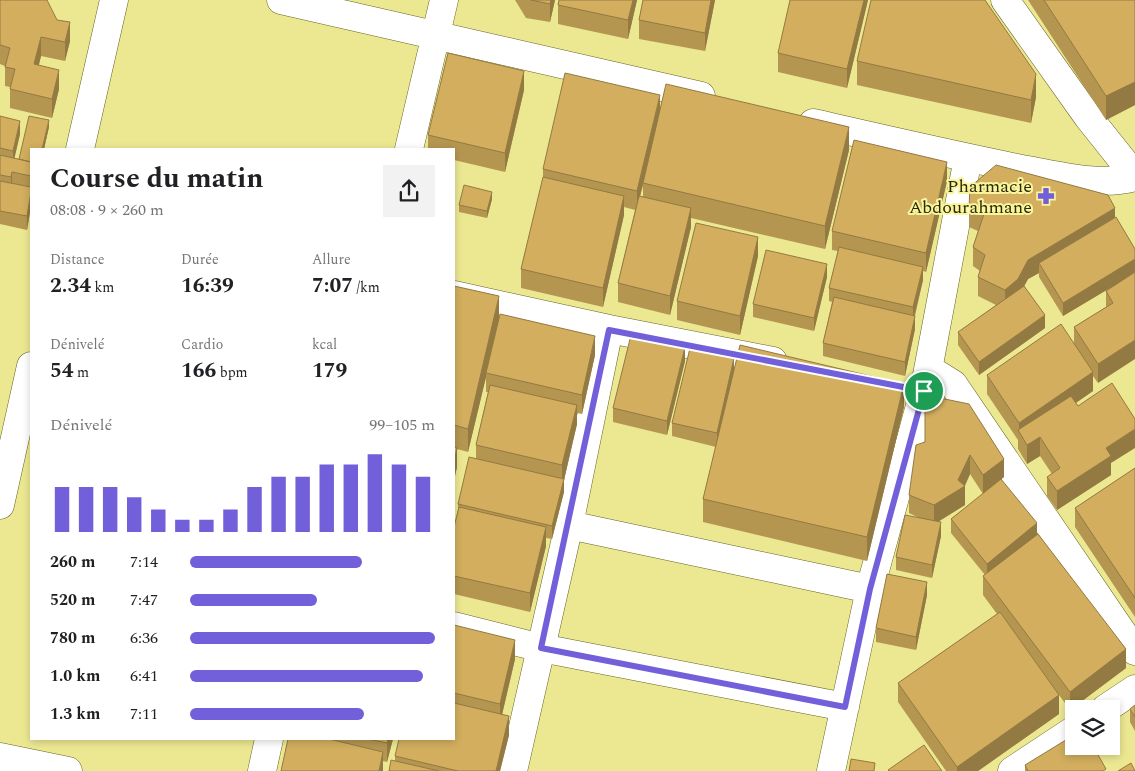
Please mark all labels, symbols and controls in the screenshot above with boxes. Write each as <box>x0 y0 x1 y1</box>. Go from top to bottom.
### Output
text: Course du matin <box>50 157 264 200</box>
button: share <box>383 165 435 217</box>
place label: Pharmacie Abdourahmane <box>909 173 1032 221</box>
pharmacy icon: Pharmacie Abdourahmane <box>1036 186 1056 206</box>
text: 08:08 · 9 × 260 m <box>50 198 164 222</box>
text: Distance <box>50 249 105 270</box>
text: Durée <box>181 249 219 270</box>
text: Allure <box>312 249 351 270</box>
text: 2.34 <box>50 270 91 302</box>
text: 16:39 <box>181 270 234 302</box>
text: 7:07 <box>312 270 353 302</box>
text: km <box>91 277 114 298</box>
text: /km <box>353 277 380 298</box>
text: Dénivelé <box>50 334 104 355</box>
text: Cardio <box>181 334 223 355</box>
text: kcal <box>312 334 337 355</box>
text: 54 <box>50 355 74 387</box>
text: 166 <box>181 355 216 387</box>
text: 179 <box>312 355 347 387</box>
text: m <box>74 362 89 383</box>
text: bpm <box>216 362 248 383</box>
pin <box>903 370 945 412</box>
icon: arrive <box>910 377 938 405</box>
text: Dénivelé <box>50 413 112 437</box>
text: 99–105 m <box>369 413 435 437</box>
text: 260 m <box>50 550 95 574</box>
text: 7:14 <box>130 550 158 574</box>
text: 520 m <box>50 588 95 612</box>
text: 7:47 <box>130 588 158 612</box>
text: 780 m <box>50 626 95 650</box>
text: 6:36 <box>130 626 158 650</box>
text: 1.0 km <box>50 664 100 688</box>
text: 6:41 <box>130 664 158 688</box>
map controls <box>1065 700 1120 755</box>
button: layers <box>1065 700 1120 755</box>
text: 1.3 km <box>50 702 100 726</box>
text: 7:11 <box>130 702 158 726</box>

